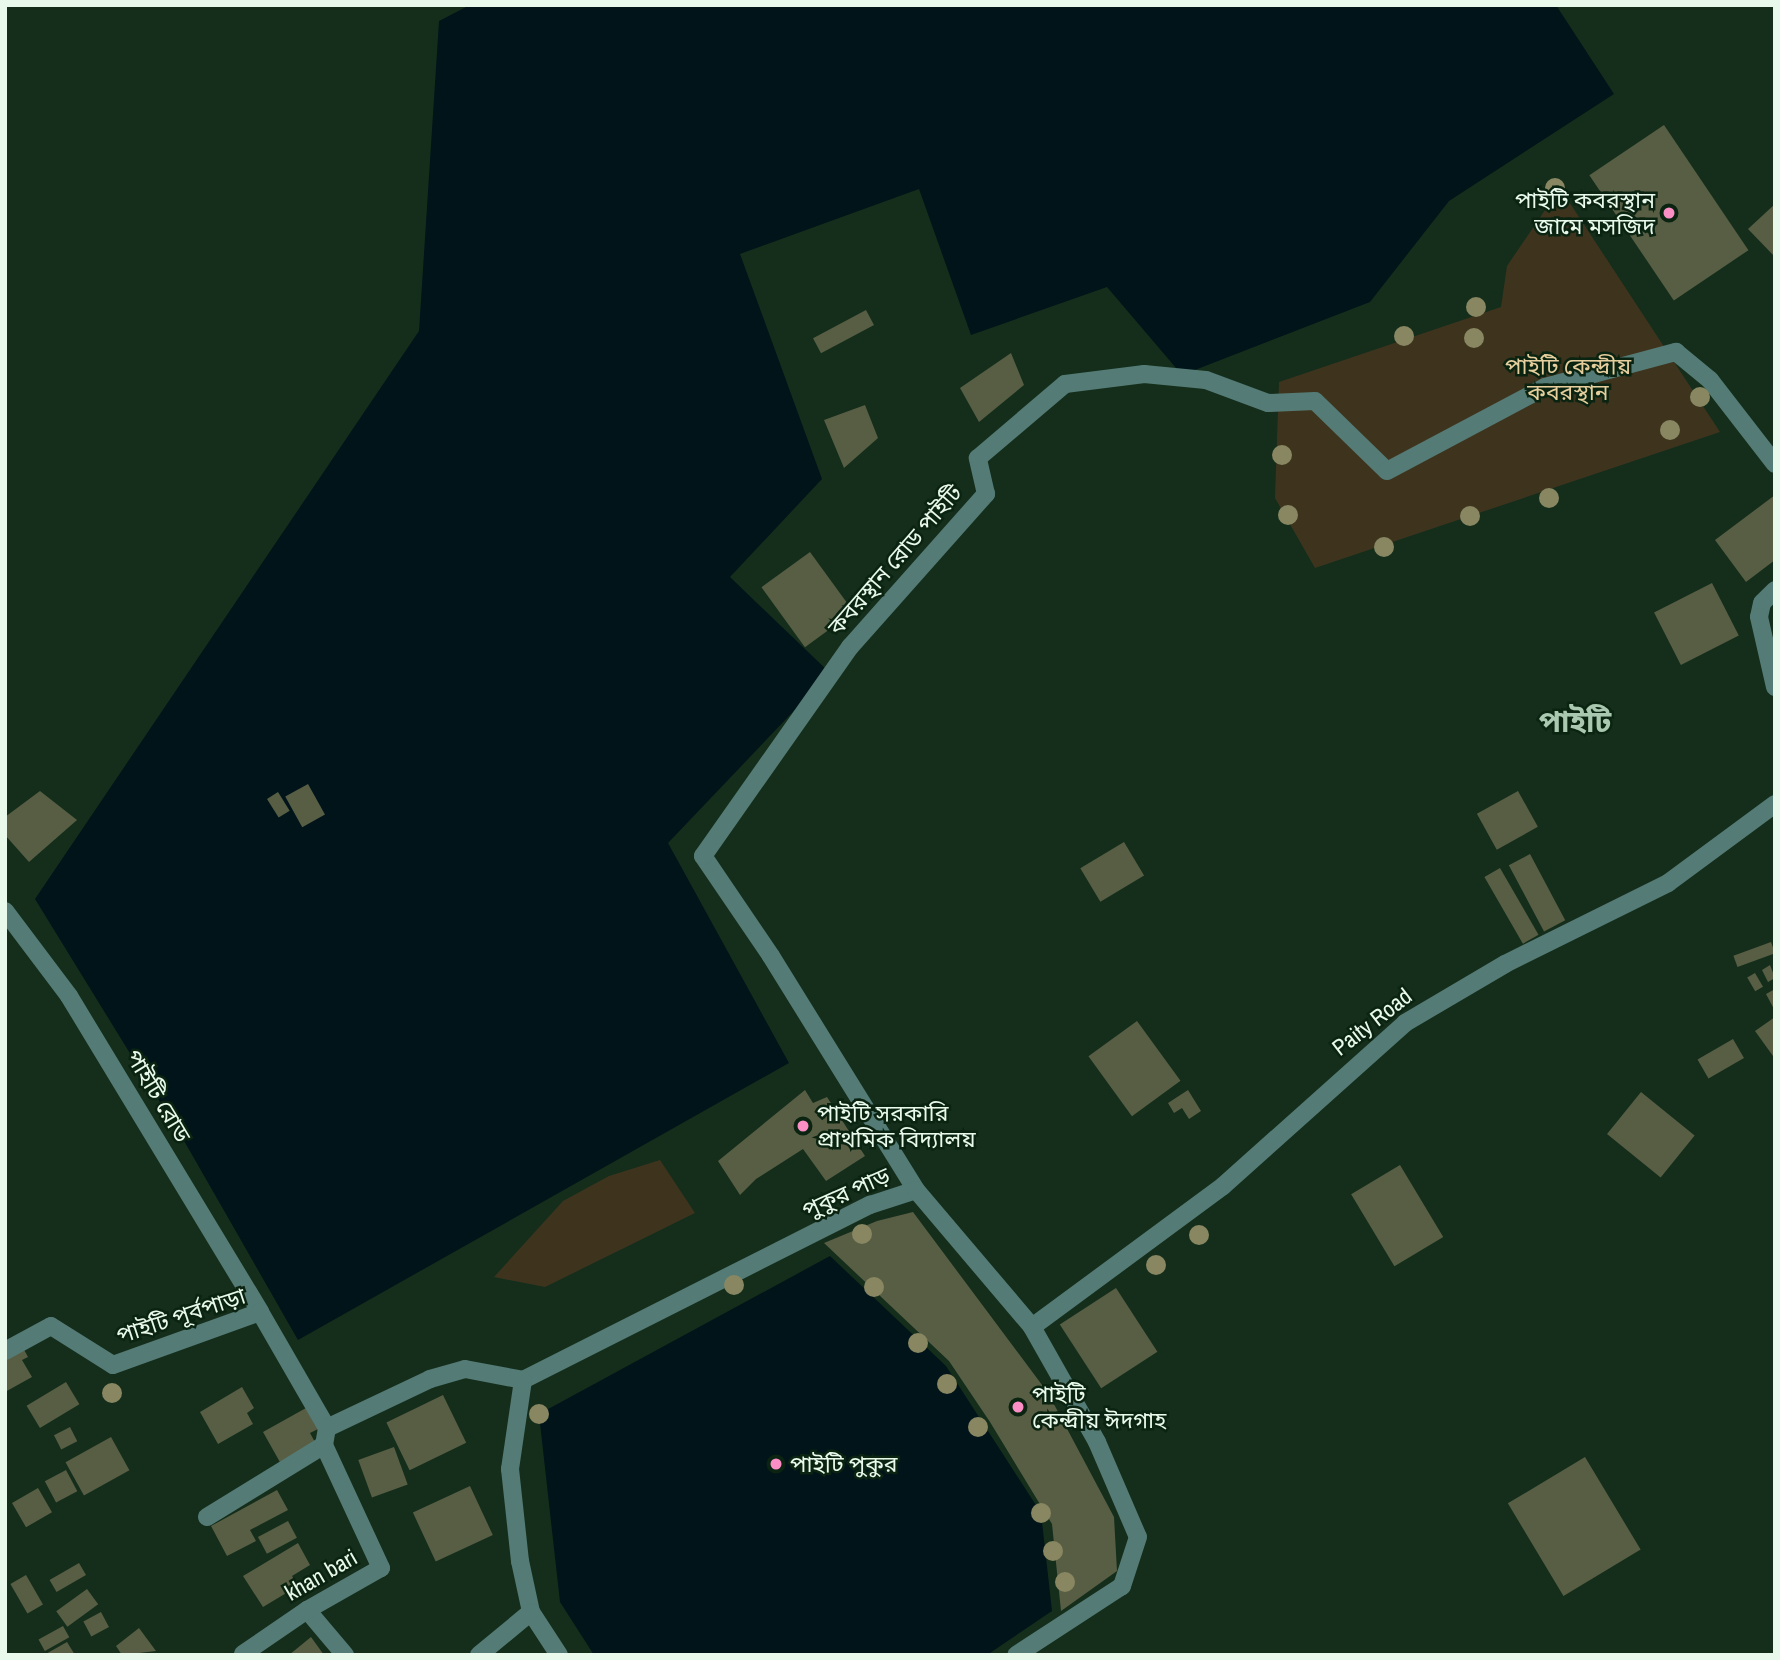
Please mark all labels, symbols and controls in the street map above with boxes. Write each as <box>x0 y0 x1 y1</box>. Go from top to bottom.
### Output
place label: পাইটি কবরস্থান জামে মসজিদ <box>1515 186 1655 240</box>
marker: পাইটি কবরস্থান জামে মসজিদ <box>1661 205 1677 221</box>
park label: পাইটি কেন্দ্রীয় কবরস্থান <box>1505 352 1631 406</box>
street label: কবরস্থান রোড পাইটি <box>822 479 968 641</box>
district label: পাইটি <box>1539 703 1611 739</box>
street label: Paity Road <box>1327 982 1417 1062</box>
street label: পাইটি রোড <box>120 1045 196 1147</box>
place label: পাইটি সরকারি প্রাথমিক বিদ্যালয় <box>817 1099 976 1153</box>
marker: পাইটি সরকারি প্রাথমিক বিদ্যালয় <box>795 1118 811 1134</box>
street label: পুকুর পাড় <box>798 1161 894 1225</box>
street label: পাইটি পূর্বপাড়া <box>113 1282 249 1350</box>
place label: পাইটি কেন্দ্রীয় ঈদগাহ <box>1032 1380 1166 1434</box>
marker: পাইটি কেন্দ্রীয় ঈদগাহ <box>1010 1399 1026 1415</box>
place label: পাইটি পুকুর <box>790 1450 898 1478</box>
marker: পাইটি পুকুর <box>768 1456 784 1472</box>
street label: khan bari <box>280 1543 362 1607</box>

